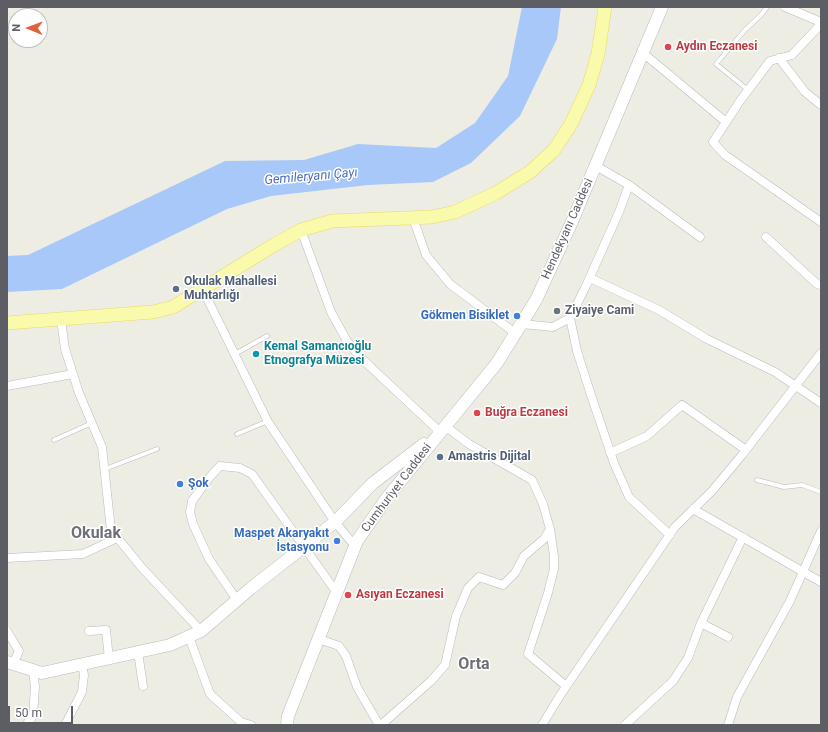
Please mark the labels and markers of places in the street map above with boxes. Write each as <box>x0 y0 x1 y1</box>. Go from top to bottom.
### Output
place label: Aydın Eczanesi <box>676 40 757 54</box>
marker: Aydın Eczanesi <box>663 42 673 52</box>
place label: Okulak Mahallesi Muhtarlığı <box>184 275 277 303</box>
marker: Okulak Mahallesi Muhtarlığı <box>171 284 181 294</box>
place label: Ziyaiye Cami <box>565 304 634 318</box>
marker: Ziyaiye Cami <box>552 306 562 316</box>
place label: Gökmen Bisiklet <box>421 309 509 323</box>
marker: Gökmen Bisiklet <box>512 311 522 321</box>
place label: Kemal Samancıoğlu Etnografya Müzesi <box>264 340 371 368</box>
marker: Kemal Samancıoğlu Etnografya Müzesi <box>251 349 261 359</box>
place label: Buğra Eczanesi <box>485 406 568 420</box>
marker: Buğra Eczanesi <box>472 408 482 418</box>
place label: Amastris Dijital <box>448 450 531 464</box>
marker: Amastris Dijital <box>435 452 445 462</box>
place label: Şok <box>188 477 209 491</box>
marker: Şok <box>175 479 185 489</box>
place label: Maspet Akaryakıt İstasyonu <box>234 527 329 555</box>
marker: Maspet Akaryakıt İstasyonu <box>332 536 342 546</box>
place label: Asıyan Eczanesi <box>356 588 444 602</box>
marker: Asıyan Eczanesi <box>343 590 353 600</box>

